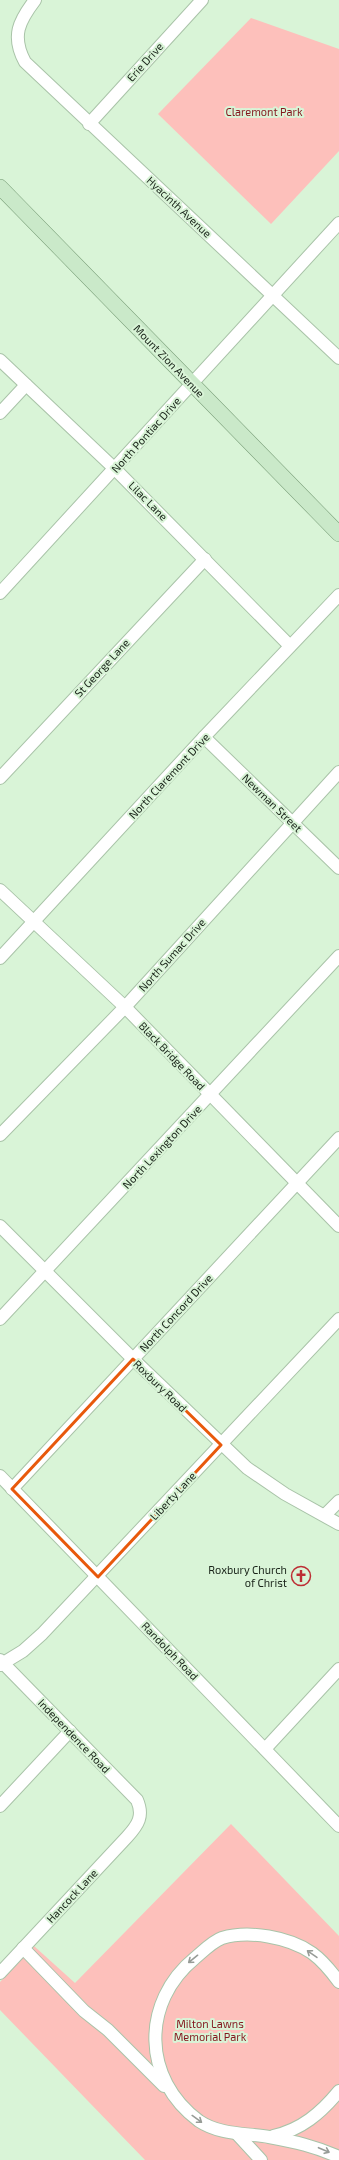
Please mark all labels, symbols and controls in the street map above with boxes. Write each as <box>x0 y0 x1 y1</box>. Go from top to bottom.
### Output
street label: Erie Drive <box>124 39 166 84</box>
park label: Claremont Park <box>225 105 303 118</box>
street label: Hyacinth Avenue <box>144 173 214 240</box>
street label: Mount Zion Avenue <box>131 322 207 400</box>
street label: North Pontiac Drive <box>108 394 183 475</box>
street label: Lilac Lane <box>126 479 171 523</box>
street label: St George Lane <box>71 636 132 699</box>
street label: North Claremont Drive <box>126 730 212 821</box>
street label: Newman Street <box>240 771 305 834</box>
street label: North Sumac Drive <box>136 916 208 994</box>
street label: Black Bridge Road <box>137 1019 208 1092</box>
street label: North Lexington Drive <box>120 1102 204 1191</box>
street label: North Concord Drive <box>136 1271 215 1354</box>
street label: Roxbury Road <box>131 1357 190 1414</box>
street label: Liberty Lane <box>147 1469 198 1522</box>
place label: Roxbury Church of Christ <box>208 1563 287 1589</box>
church icon: Roxbury Church of Christ <box>290 1565 312 1587</box>
street label: Randolph Road <box>139 1619 201 1682</box>
street label: Independence Road <box>36 1696 113 1775</box>
street label: Hancock Lane <box>43 1866 100 1925</box>
one-way arrow <box>307 1950 318 1958</box>
one-way arrow <box>188 1954 198 1963</box>
park label: Milton Lawns Memorial Park <box>174 2017 247 2043</box>
one-way arrow <box>192 2115 203 2123</box>
one-way arrow <box>318 2147 330 2155</box>

